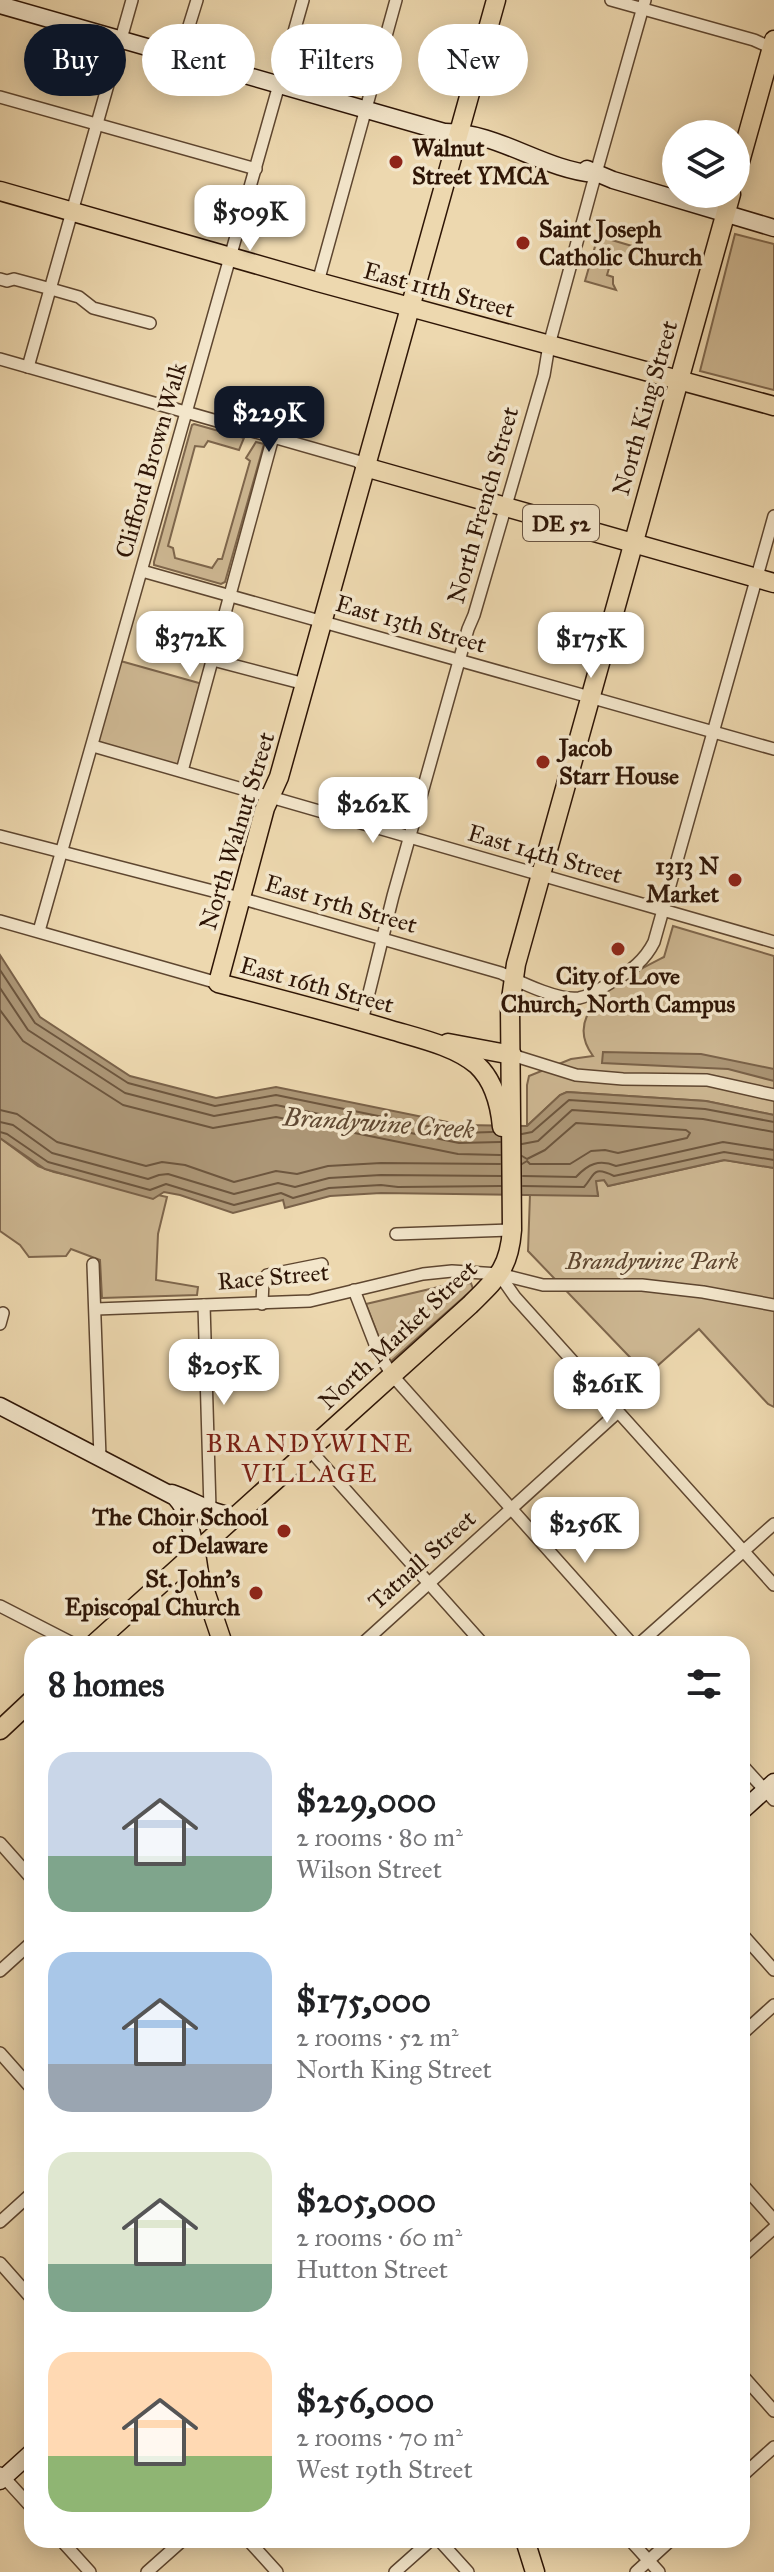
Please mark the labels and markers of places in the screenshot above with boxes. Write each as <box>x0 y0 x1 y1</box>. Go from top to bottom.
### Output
place label: Walnut Street YMCA <box>412 133 550 191</box>
marker: Walnut Street YMCA <box>387 153 405 171</box>
pin: $509K <box>194 185 306 253</box>
place label: Saint Joseph Catholic Church <box>539 214 703 272</box>
marker: Saint Joseph Catholic Church <box>514 234 532 252</box>
pin: $229K <box>213 386 325 454</box>
pin: $372K <box>134 611 246 679</box>
pin: $175K <box>535 612 647 680</box>
place label: Jacob Starr House <box>556 733 679 791</box>
marker: Jacob Starr House <box>534 753 552 771</box>
pin: $262K <box>317 777 429 845</box>
place label: 1313 N Market <box>646 851 720 909</box>
marker: 1313 N Market <box>726 871 744 889</box>
marker: City of Love Church, North Campus <box>609 940 627 958</box>
place label: City of Love Church, North Campus <box>501 961 735 1019</box>
pin: $205K <box>168 1339 280 1407</box>
pin: $261K <box>551 1357 663 1425</box>
pin: $256K <box>529 1497 641 1565</box>
place label: The Choir School of Delaware <box>91 1502 269 1560</box>
marker: The Choir School of Delaware <box>275 1522 293 1540</box>
place label: St. John's Episcopal Church <box>65 1564 241 1622</box>
marker: St. John's Episcopal Church <box>247 1584 265 1602</box>

